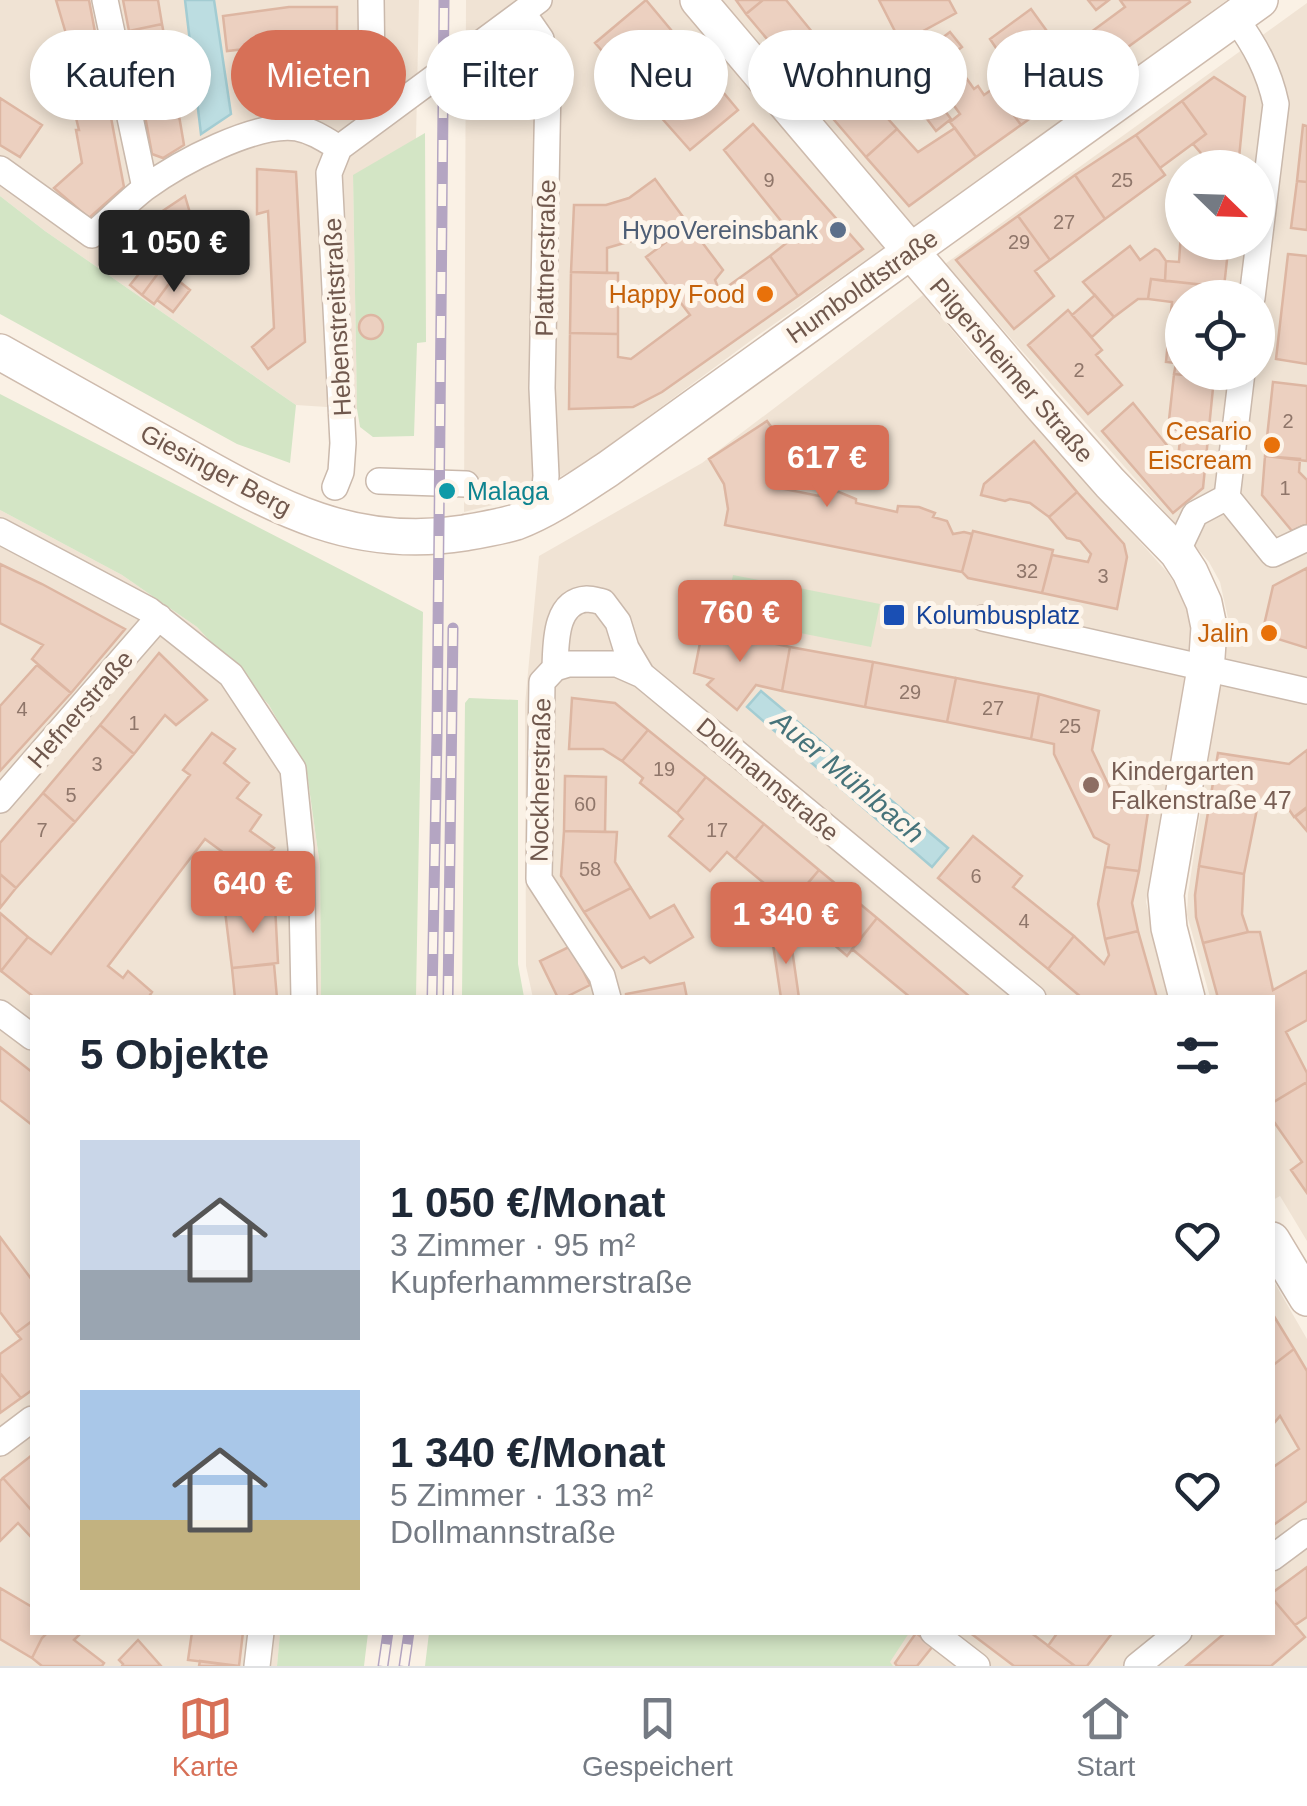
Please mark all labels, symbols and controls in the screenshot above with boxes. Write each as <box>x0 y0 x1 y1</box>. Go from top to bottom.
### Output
chip: Kaufen <box>30 30 211 120</box>
chip: Mieten <box>231 30 406 120</box>
chip: Filter <box>426 30 574 120</box>
chip: Neu <box>594 30 728 120</box>
chip: Wohnung <box>748 30 967 120</box>
chip: Haus <box>987 30 1139 120</box>
north arrow <box>1165 150 1275 260</box>
map controls <box>1165 150 1275 390</box>
house number: 9 <box>763 169 775 191</box>
house number: 25 <box>1111 169 1133 191</box>
street label: Plattnerstraße <box>530 179 560 337</box>
pin: 1 050 € <box>82 210 266 295</box>
house number: 27 <box>1053 211 1075 233</box>
place label: HypoVereinsbank <box>622 216 818 244</box>
street label: Hebenstreitstraße <box>318 217 356 417</box>
marker: HypoVereinsbank <box>827 219 849 241</box>
text: 1 050 € <box>121 224 227 260</box>
street label: Humboldtstraße <box>781 224 943 348</box>
house number: 29 <box>1008 231 1030 253</box>
street label: Pilgersheimer Straße <box>924 272 1100 468</box>
place label: Happy Food <box>609 280 745 308</box>
button: locate <box>1165 280 1275 390</box>
marker: Happy Food <box>754 283 776 305</box>
house number: 2 <box>1073 359 1085 381</box>
house number: 2 <box>1282 410 1294 432</box>
place label: Cesario Eiscream <box>1148 417 1252 474</box>
street label: Giesinger Berg <box>136 418 296 522</box>
pin: 617 € <box>757 425 897 510</box>
marker: Cesario Eiscream <box>1261 434 1283 456</box>
text: 617 € <box>787 439 867 475</box>
place label: Malaga <box>467 477 549 505</box>
house number: 1 <box>1279 477 1291 499</box>
marker: Malaga <box>436 480 458 502</box>
house number: 32 <box>1016 560 1038 582</box>
house number: 3 <box>1097 565 1109 587</box>
pin: 760 € <box>670 580 810 665</box>
text: 760 € <box>700 594 780 630</box>
place label: Kolumbusplatz <box>916 601 1080 629</box>
marker: Kolumbusplatz <box>881 602 907 628</box>
place label: Jalin <box>1198 619 1249 647</box>
marker: Jalin <box>1258 622 1280 644</box>
street label: Hefnerstraße <box>22 645 138 773</box>
house number: 29 <box>899 681 921 703</box>
house number: 27 <box>982 697 1004 719</box>
house number: 4 <box>16 698 28 720</box>
street label: Nockherstraße <box>525 698 555 862</box>
water label: Auer Mühlbach <box>764 703 930 849</box>
house number: 1 <box>128 712 140 734</box>
street label: Dollmannstraße <box>691 712 845 846</box>
house number: 25 <box>1059 715 1081 737</box>
house number: 3 <box>91 753 103 775</box>
place label: Kindergarten Falkenstraße 47 <box>1111 757 1292 814</box>
house number: 19 <box>653 758 675 780</box>
marker: Kindergarten Falkenstraße 47 <box>1080 774 1102 796</box>
house number: 5 <box>65 784 77 806</box>
house number: 60 <box>574 793 596 815</box>
house number: 7 <box>36 819 48 841</box>
house number: 17 <box>706 819 728 841</box>
pin: 640 € <box>183 851 323 936</box>
house number: 58 <box>579 858 601 880</box>
text: 640 € <box>213 865 293 901</box>
house number: 6 <box>970 865 982 887</box>
pin: 1 340 € <box>694 882 878 967</box>
text: 1 340 € <box>733 896 839 932</box>
house number: 4 <box>1018 910 1030 932</box>
icon: filters <box>1170 1028 1225 1083</box>
text: 5 Objekte <box>80 1031 269 1078</box>
text: 1 050 €/Monat <box>390 1179 665 1226</box>
icon: home <box>160 1180 280 1300</box>
icon: heart <box>1170 1213 1225 1268</box>
text: 3 Zimmer · 95 m² <box>390 1227 635 1263</box>
text: Kupferhammerstraße <box>390 1264 692 1300</box>
text: 1 340 €/Monat <box>390 1429 665 1476</box>
icon: home <box>160 1430 280 1550</box>
icon: heart <box>1170 1463 1225 1518</box>
text: 5 Zimmer · 133 m² <box>390 1477 653 1513</box>
text: Dollmannstraße <box>390 1514 616 1550</box>
tab: Karte <box>172 1691 239 1783</box>
tab: Gespeichert <box>582 1691 733 1783</box>
tab: Start <box>1076 1691 1135 1783</box>

